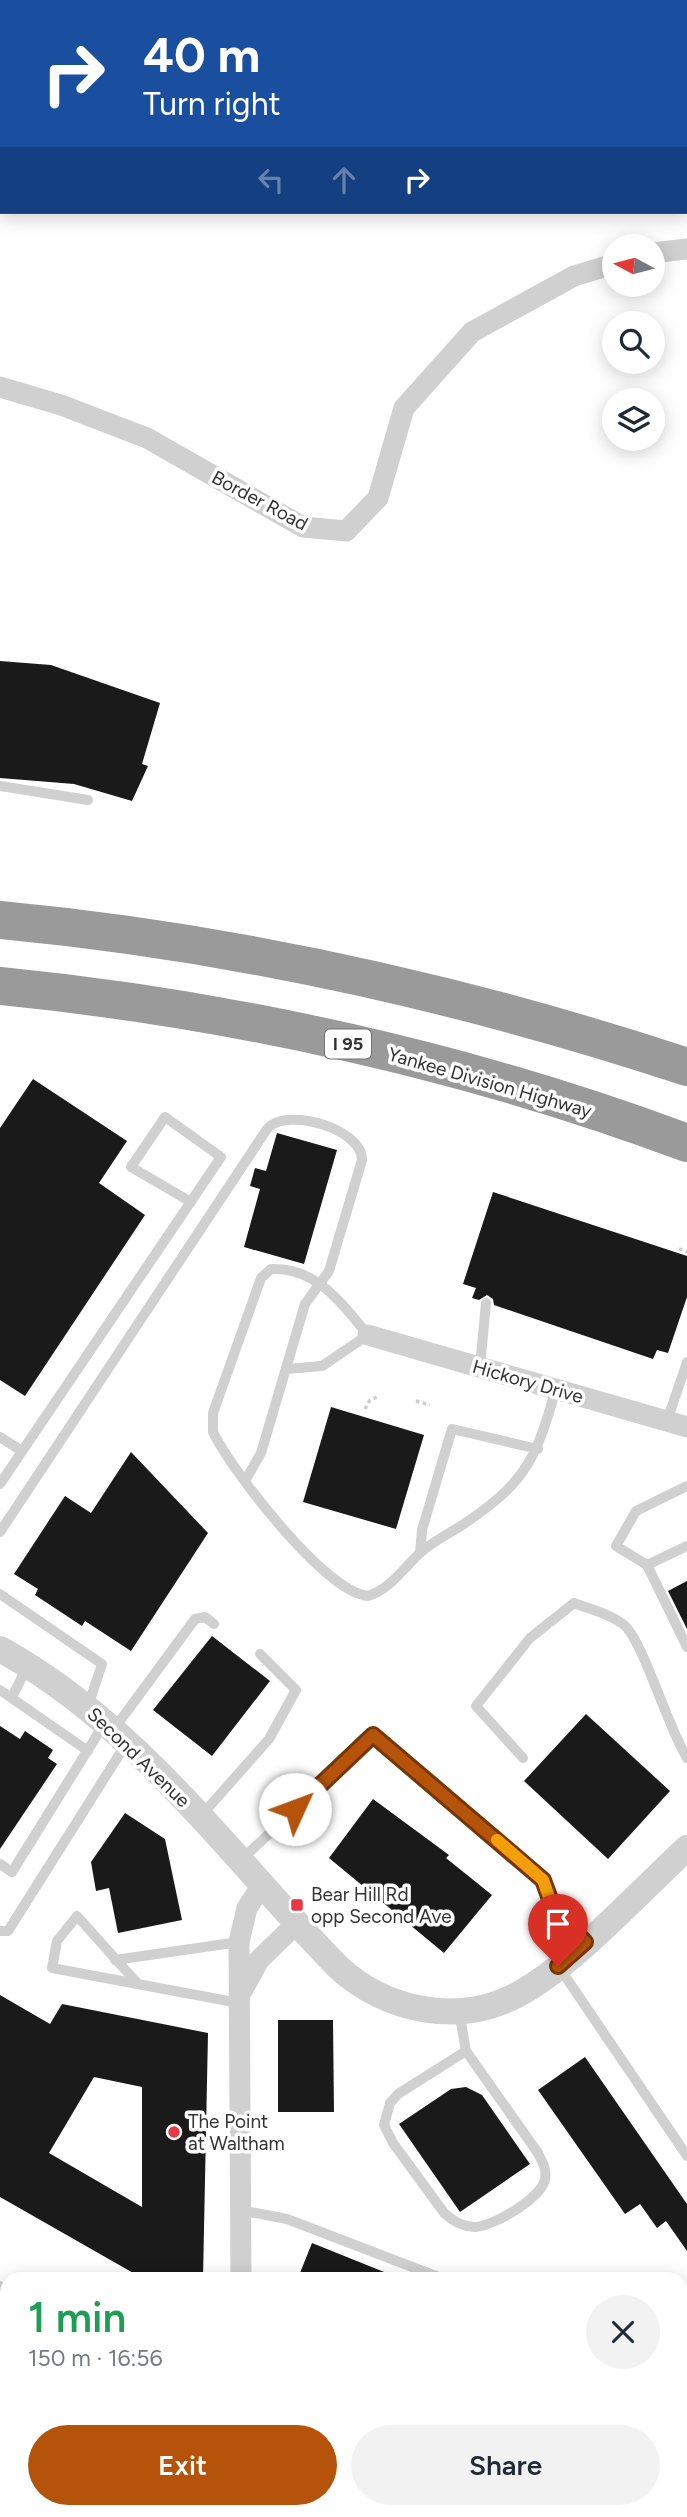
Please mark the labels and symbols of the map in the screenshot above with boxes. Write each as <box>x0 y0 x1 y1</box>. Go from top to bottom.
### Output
north arrow <box>602 234 665 298</box>
street label: Border Road <box>208 466 312 535</box>
road number: I 95 <box>325 1030 371 1058</box>
street label: Yankee Division Highway <box>385 1042 594 1123</box>
street label: Hickory Drive <box>470 1355 586 1408</box>
street label: Second Avenue <box>82 1703 195 1812</box>
position arrow <box>258 1772 332 1846</box>
place label: Bear Hill Rd opp Second Ave <box>311 1883 452 1928</box>
pin <box>528 1894 588 1966</box>
marker: Bear Hill Rd opp Second Ave <box>289 1897 305 1913</box>
place label: The Point at Waltham <box>188 2110 285 2155</box>
marker: The Point at Waltham <box>166 2124 182 2140</box>

